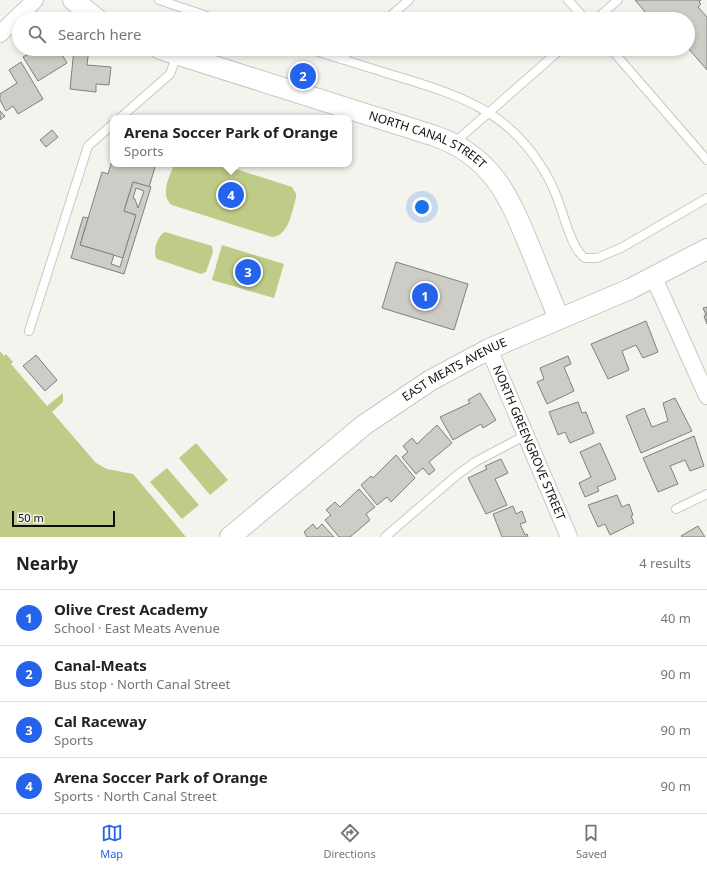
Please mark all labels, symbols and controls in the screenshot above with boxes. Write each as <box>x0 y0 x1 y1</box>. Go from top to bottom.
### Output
search box <box>12 12 695 56</box>
icon: search <box>26 23 48 45</box>
text: Search here <box>58 24 141 44</box>
pin: 2 <box>290 61 316 91</box>
street label: NORTH CANAL STREET <box>367 107 491 172</box>
popup <box>110 115 352 167</box>
text: Arena Soccer Park of Orange <box>124 122 338 142</box>
text: Sports <box>124 142 163 160</box>
pin: 4 <box>218 180 244 210</box>
your location <box>412 197 432 217</box>
pin: 3 <box>235 257 261 287</box>
pin: 1 <box>412 281 438 311</box>
street label: EAST MEATS AVENUE <box>399 333 509 405</box>
street label: NORTH GREENGROVE STREET <box>489 363 570 523</box>
scale bar <box>12 509 115 528</box>
text: 50 m <box>18 510 44 525</box>
text: Nearby <box>16 552 78 575</box>
text: 4 results <box>639 554 691 572</box>
text: Olive Crest Academy <box>54 599 208 619</box>
text: 1 <box>25 609 33 627</box>
text: 40 m <box>661 609 691 627</box>
text: School · East Meats Avenue <box>54 619 220 637</box>
text: Canal-Meats <box>54 655 147 675</box>
text: 2 <box>25 665 33 683</box>
text: 90 m <box>661 665 691 683</box>
text: Bus stop · North Canal Street <box>54 675 230 693</box>
text: Cal Raceway <box>54 711 147 731</box>
text: 3 <box>25 721 33 739</box>
text: 90 m <box>661 721 691 739</box>
text: Sports <box>54 731 93 749</box>
text: Arena Soccer Park of Orange <box>54 767 268 787</box>
text: 4 <box>25 777 33 795</box>
text: 90 m <box>661 777 691 795</box>
text: Sports · North Canal Street <box>54 787 217 805</box>
tab: Map <box>100 822 123 861</box>
tab: Directions <box>323 822 376 861</box>
tab: Saved <box>576 822 607 861</box>

